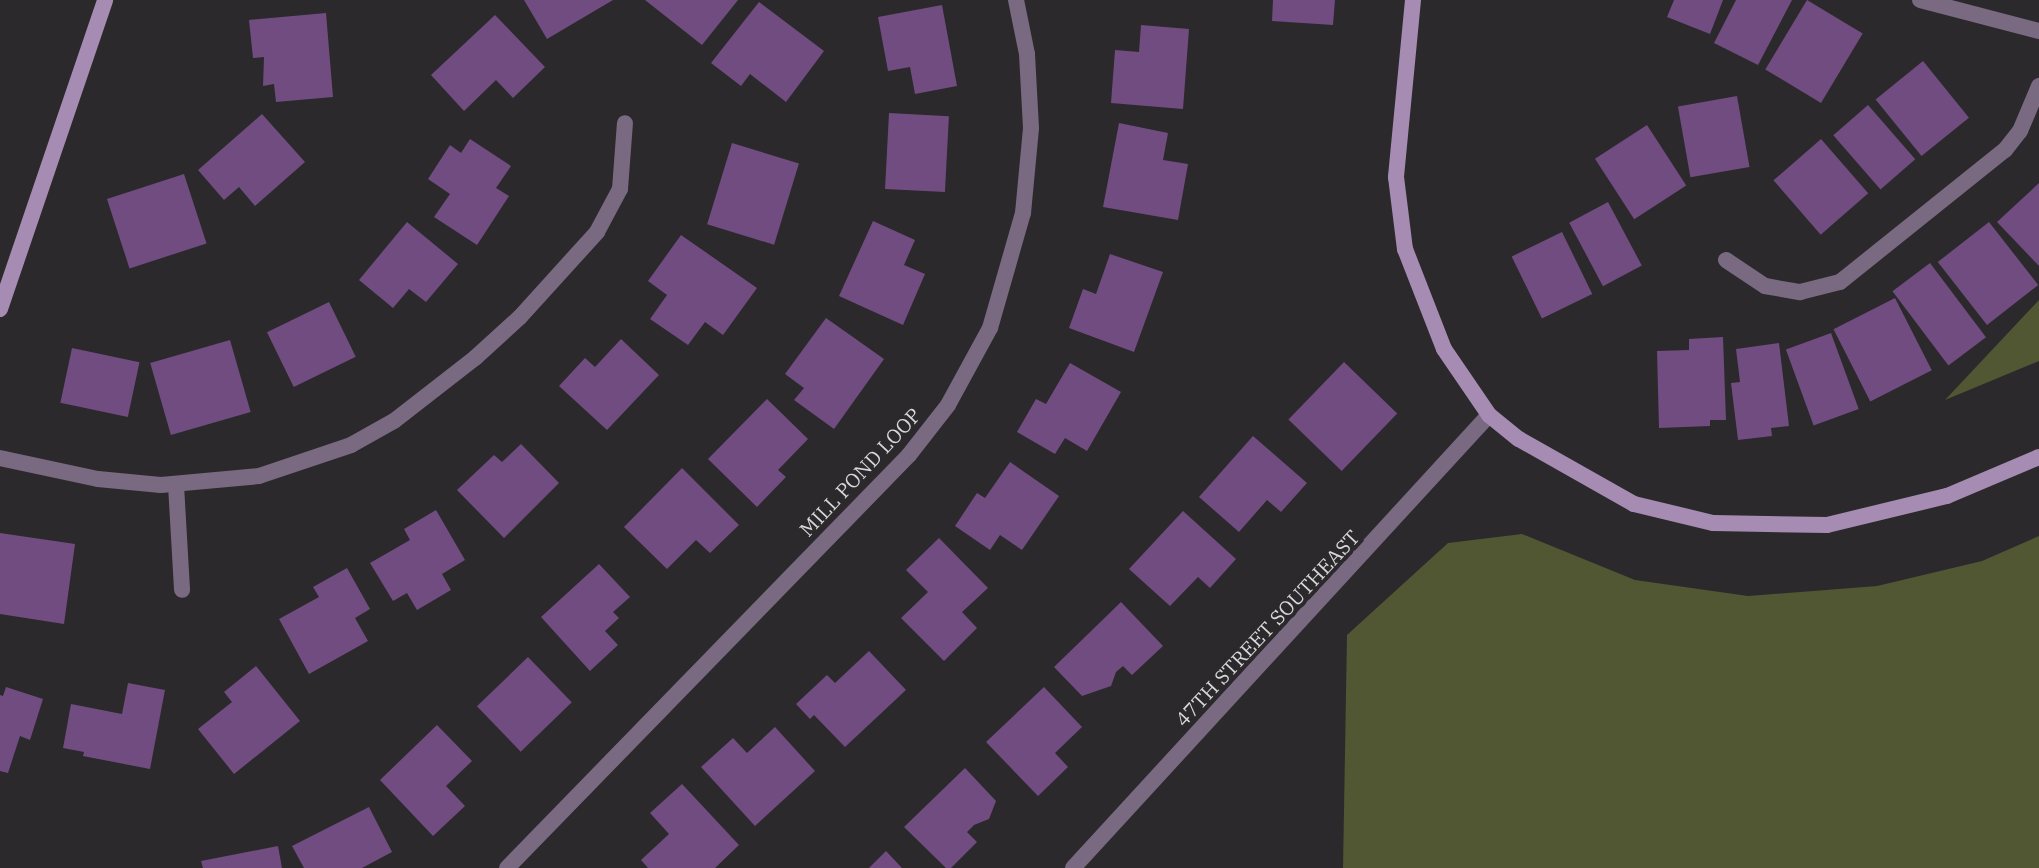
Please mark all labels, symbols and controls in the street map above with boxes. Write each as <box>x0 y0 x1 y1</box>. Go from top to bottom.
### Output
street label: MILL POND LOOP <box>794 403 926 541</box>
street label: 47TH STREET SOUTHEAST <box>1170 525 1364 731</box>

